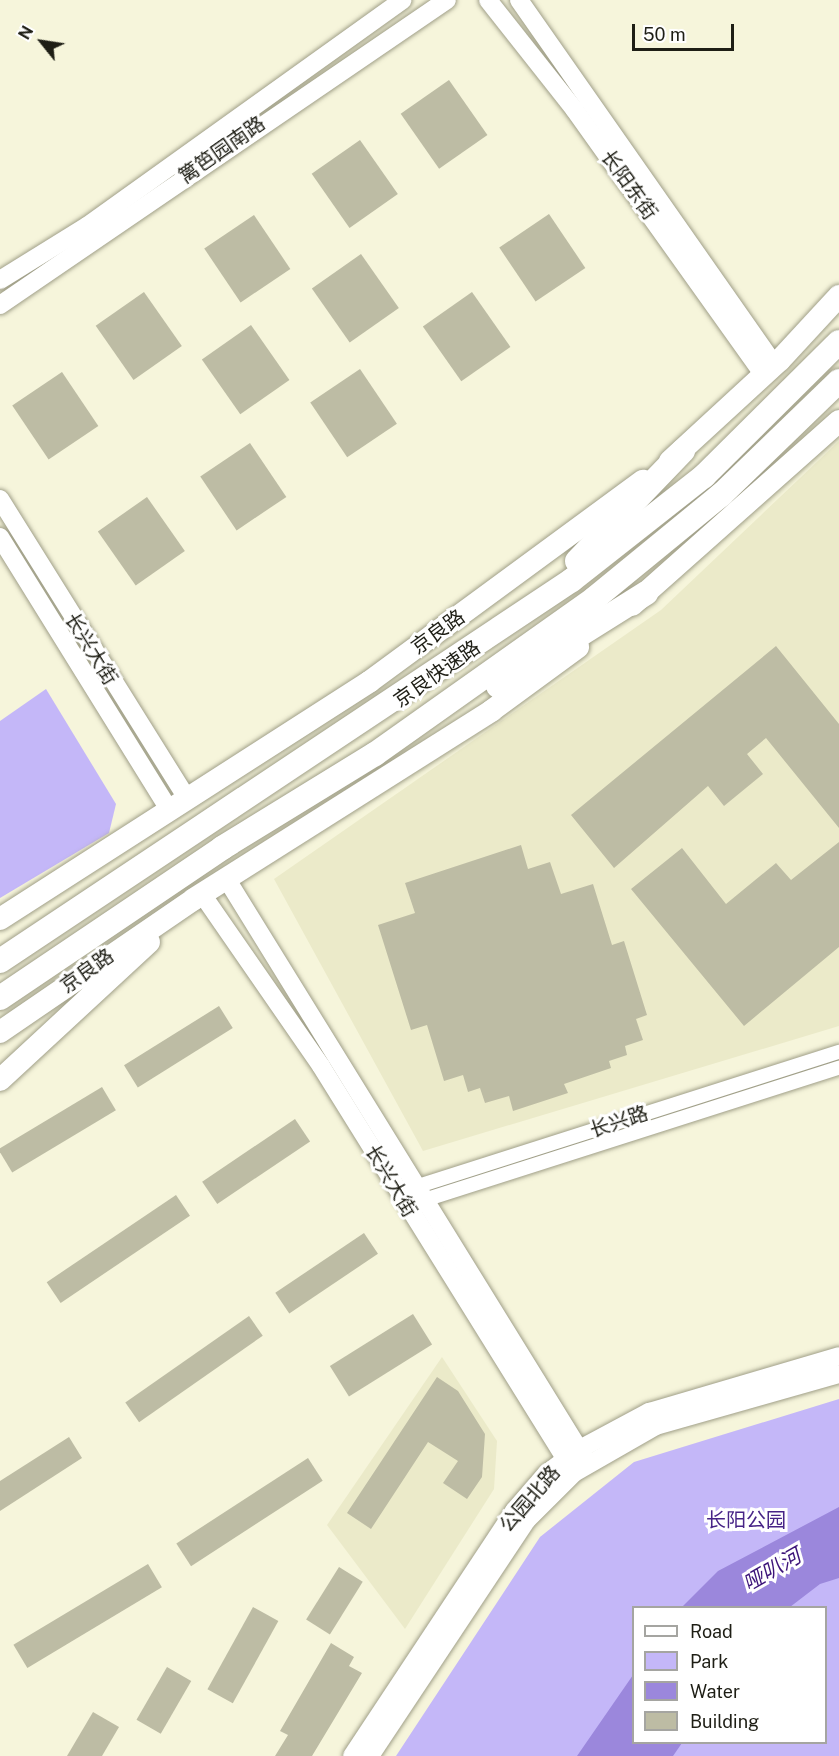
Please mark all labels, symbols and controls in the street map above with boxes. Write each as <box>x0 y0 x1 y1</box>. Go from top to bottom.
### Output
north arrow <box>12 12 72 72</box>
scale bar <box>635 12 737 50</box>
text: N <box>15 23 37 43</box>
text: 50 m <box>643 24 686 45</box>
street label: 篱笆园南路 <box>174 111 270 189</box>
street label: 长阳东街 <box>596 146 662 224</box>
street label: 京良路 <box>407 605 469 659</box>
street label: 长兴大街 <box>60 609 122 689</box>
street label: 京良快速路 <box>389 635 485 713</box>
street label: 京良路 <box>56 944 118 998</box>
street label: 长兴路 <box>587 1101 651 1143</box>
street label: 长兴大街 <box>360 1141 422 1221</box>
street label: 公园北路 <box>495 1461 565 1537</box>
park label: 长阳公园 <box>706 1508 786 1532</box>
water label: 哑叭河 <box>738 1543 806 1597</box>
legend <box>632 1606 827 1744</box>
text: Road <box>690 1621 733 1642</box>
text: Park <box>690 1651 728 1672</box>
text: Water <box>690 1681 740 1702</box>
text: Building <box>690 1711 759 1732</box>

